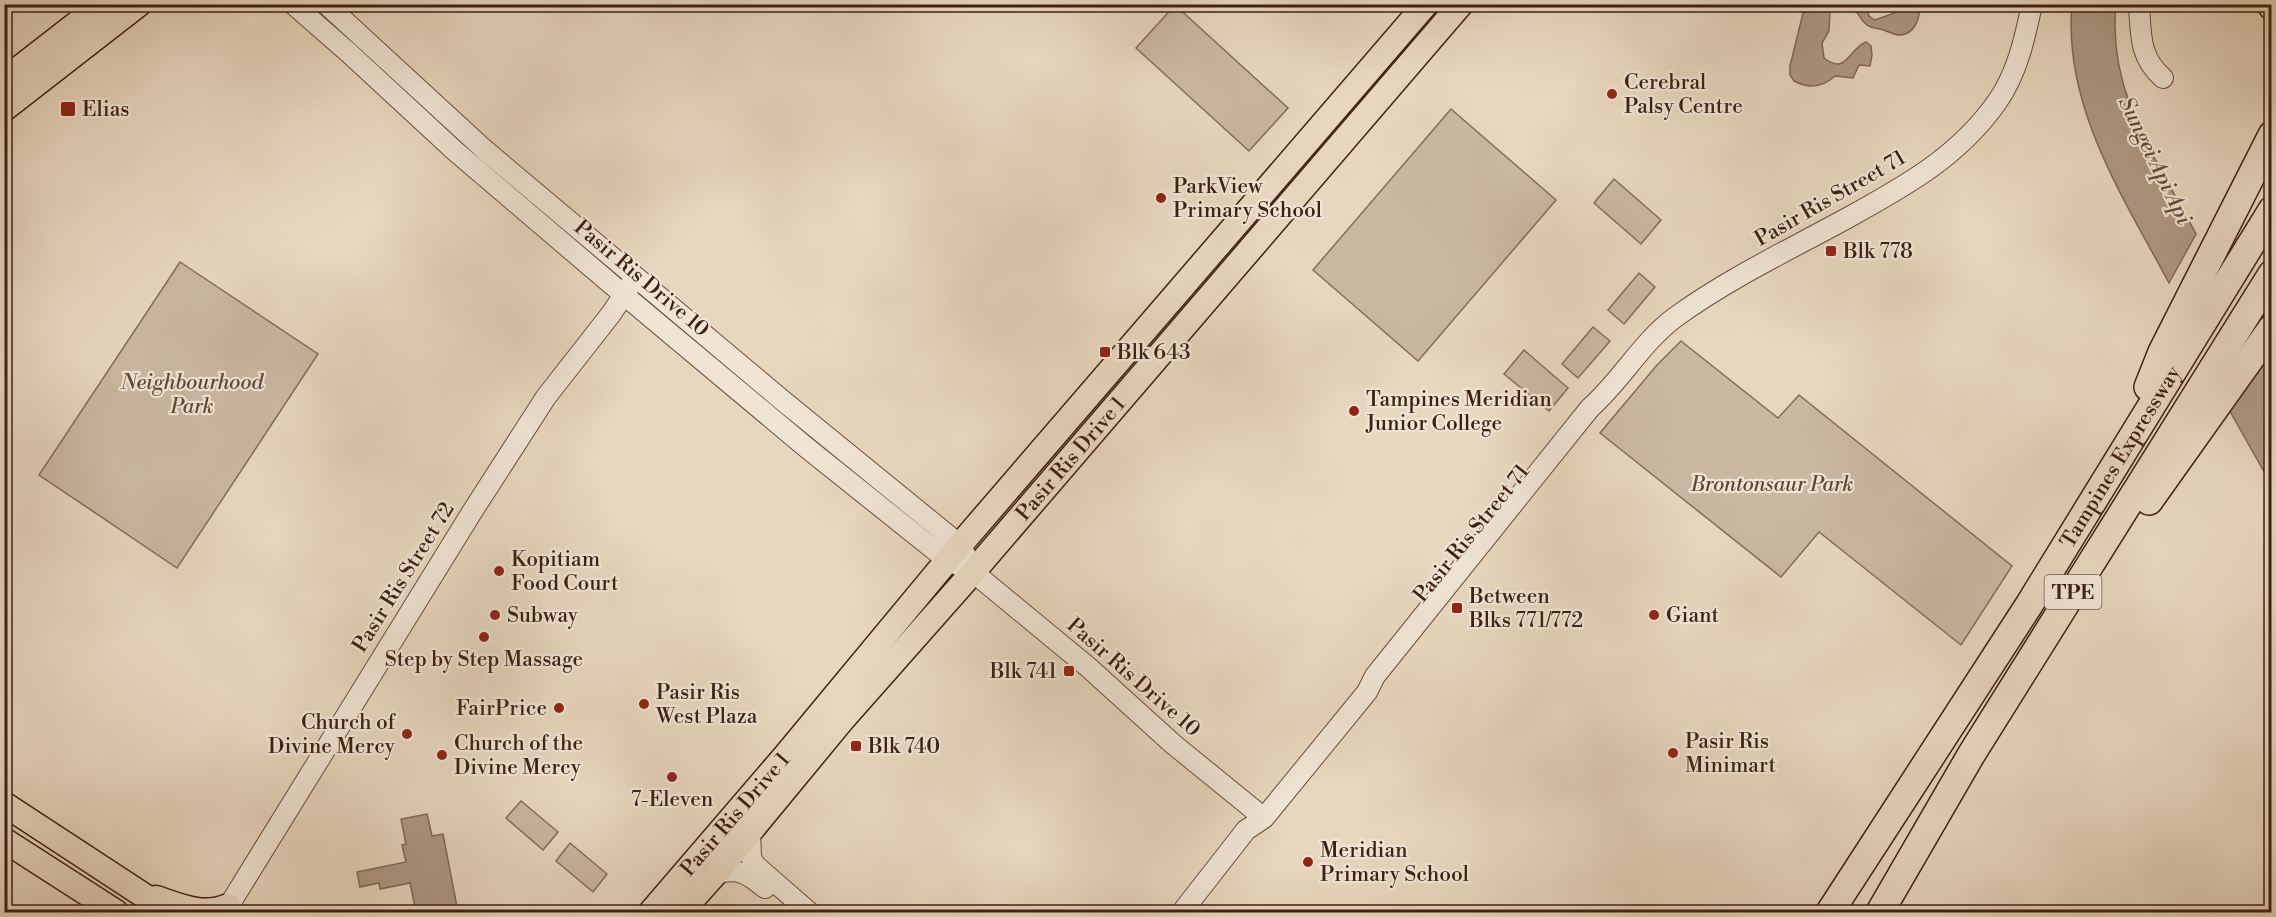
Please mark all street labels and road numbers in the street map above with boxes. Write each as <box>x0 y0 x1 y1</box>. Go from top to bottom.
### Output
street label: Pasir Ris Street 71 <box>1750 145 1911 253</box>
street label: Pasir Ris Drive 10 <box>568 215 714 343</box>
street label: Tampines Expressway <box>2055 361 2187 553</box>
street label: Pasir Ris Drive 1 <box>1011 392 1132 526</box>
street label: Pasir Ris Street 71 <box>1408 459 1535 608</box>
street label: Pasir Ris Street 72 <box>347 498 460 657</box>
road number: TPE <box>2044 575 2102 609</box>
street label: Pasir Ris Drive 10 <box>1061 613 1205 743</box>
street label: Pasir Ris Drive 1 <box>675 747 796 882</box>

